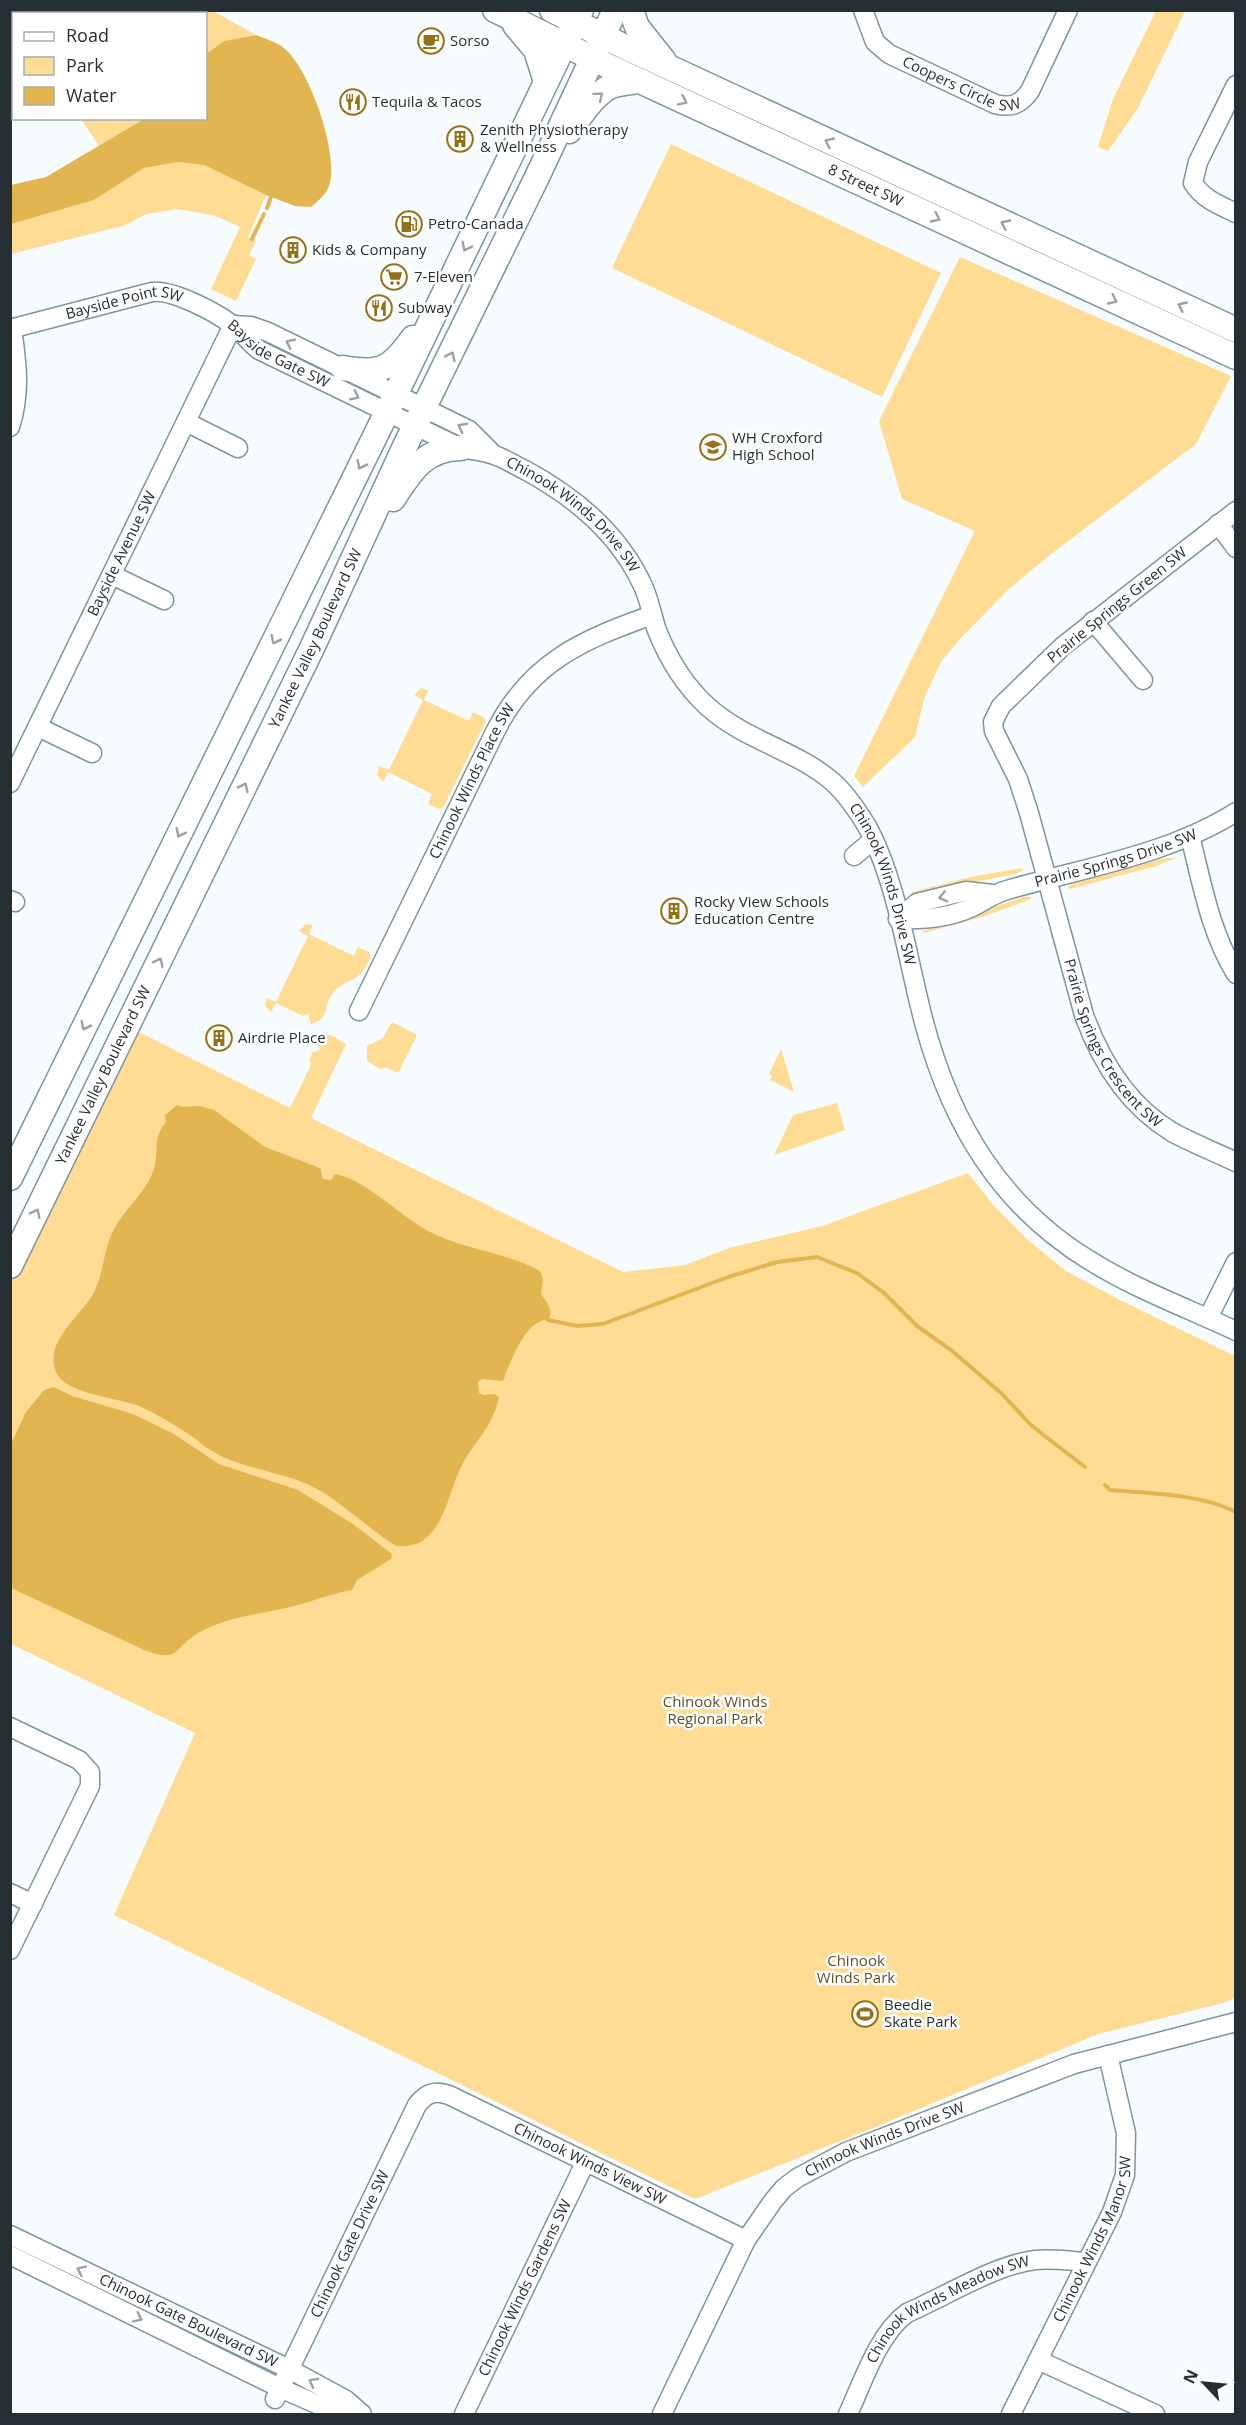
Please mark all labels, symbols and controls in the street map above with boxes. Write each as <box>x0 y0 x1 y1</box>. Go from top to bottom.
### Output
legend <box>12 12 207 120</box>
text: Road <box>66 23 109 47</box>
cafe icon: Sorso <box>416 26 446 56</box>
place label: Sorso <box>450 30 490 50</box>
street label: Coopers Circle SW <box>899 51 1023 115</box>
text: Park <box>66 53 104 77</box>
text: Water <box>66 83 117 107</box>
restaurant icon: Tequila & Tacos <box>338 87 368 117</box>
place label: Tequila & Tacos <box>372 91 482 111</box>
one-way arrow <box>592 92 603 103</box>
one-way arrow <box>676 94 687 106</box>
place label: Zenith Physiotherapy & Wellness <box>480 119 629 156</box>
building icon: Zenith Physiotherapy & Wellness <box>445 124 475 154</box>
one-way arrow <box>824 137 835 149</box>
street label: 8 Street SW <box>825 159 907 211</box>
fuel station icon: Petro-Canada <box>394 209 424 239</box>
one-way arrow <box>929 211 940 223</box>
place label: Petro-Canada <box>428 213 524 233</box>
one-way arrow <box>1001 219 1012 231</box>
building icon: Kids & Company <box>278 235 308 265</box>
place label: Kids & Company <box>312 239 427 259</box>
one-way arrow <box>462 240 474 251</box>
supermarket icon: 7-Eleven <box>379 262 409 292</box>
place label: 7-Eleven <box>414 266 473 286</box>
street label: Bayside Point SW <box>63 281 186 323</box>
restaurant icon: Subway <box>364 293 394 323</box>
one-way arrow <box>1106 293 1117 305</box>
place label: Subway <box>398 297 453 317</box>
one-way arrow <box>1178 301 1189 313</box>
street label: Bayside Gate SW <box>224 314 333 392</box>
one-way arrow <box>286 339 297 351</box>
one-way arrow <box>443 351 455 362</box>
one-way arrow <box>348 389 359 401</box>
one-way arrow <box>458 423 468 434</box>
place label: WH Croxford High School <box>732 427 823 464</box>
school or university icon: WH Croxford High School <box>698 432 728 462</box>
street label: Chinook Winds Drive SW <box>503 451 645 575</box>
one-way arrow <box>357 458 368 469</box>
street label: Bayside Avenue SW <box>82 488 160 619</box>
street label: Prairie Springs Green SW <box>1042 542 1190 667</box>
street label: Yankee Valley Boulevard SW <box>263 545 366 731</box>
one-way arrow <box>271 633 283 644</box>
street label: Chinook Winds Place SW <box>424 699 518 862</box>
one-way arrow <box>237 783 249 794</box>
street label: Chinook Winds Drive SW <box>845 798 921 967</box>
street label: Prairie Springs Drive SW <box>1032 823 1200 891</box>
one-way arrow <box>175 827 187 838</box>
one-way arrow <box>938 890 948 903</box>
place label: Rocky View Schools Education Centre <box>694 891 829 928</box>
building icon: Rocky View Schools Education Centre <box>659 896 689 926</box>
street label: Prairie Springs Crescent SW <box>1060 956 1167 1131</box>
one-way arrow <box>151 958 163 969</box>
street label: Yankee Valley Boulevard SW <box>50 982 154 1168</box>
one-way arrow <box>81 1019 93 1030</box>
building icon: Airdrie Place <box>204 1023 234 1053</box>
place label: Airdrie Place <box>238 1027 326 1047</box>
one-way arrow <box>29 1208 41 1219</box>
park label: Chinook Winds Regional Park <box>663 1691 767 1728</box>
park label: Chinook Winds Park <box>817 1950 895 1987</box>
place label: Beedie Skate Park <box>884 1994 958 2031</box>
sports icon: Beedie Skate Park <box>850 1999 880 2029</box>
street label: Chinook Winds Drive SW <box>801 2096 967 2181</box>
street label: Chinook Winds View SW <box>511 2117 670 2209</box>
street label: Chinook Winds Manor SW <box>1047 2155 1134 2325</box>
street label: Chinook Gate Drive SW <box>305 2167 393 2321</box>
street label: Chinook Winds Gardens SW <box>473 2196 575 2379</box>
street label: Chinook Winds Meadow SW <box>861 2250 1031 2366</box>
one-way arrow <box>77 2265 88 2277</box>
street label: Chinook Gate Boulevard SW <box>96 2268 282 2371</box>
one-way arrow <box>132 2311 143 2323</box>
north arrow <box>1174 2353 1234 2413</box>
text: N <box>1178 2366 1203 2387</box>
one-way arrow <box>309 2378 319 2390</box>

